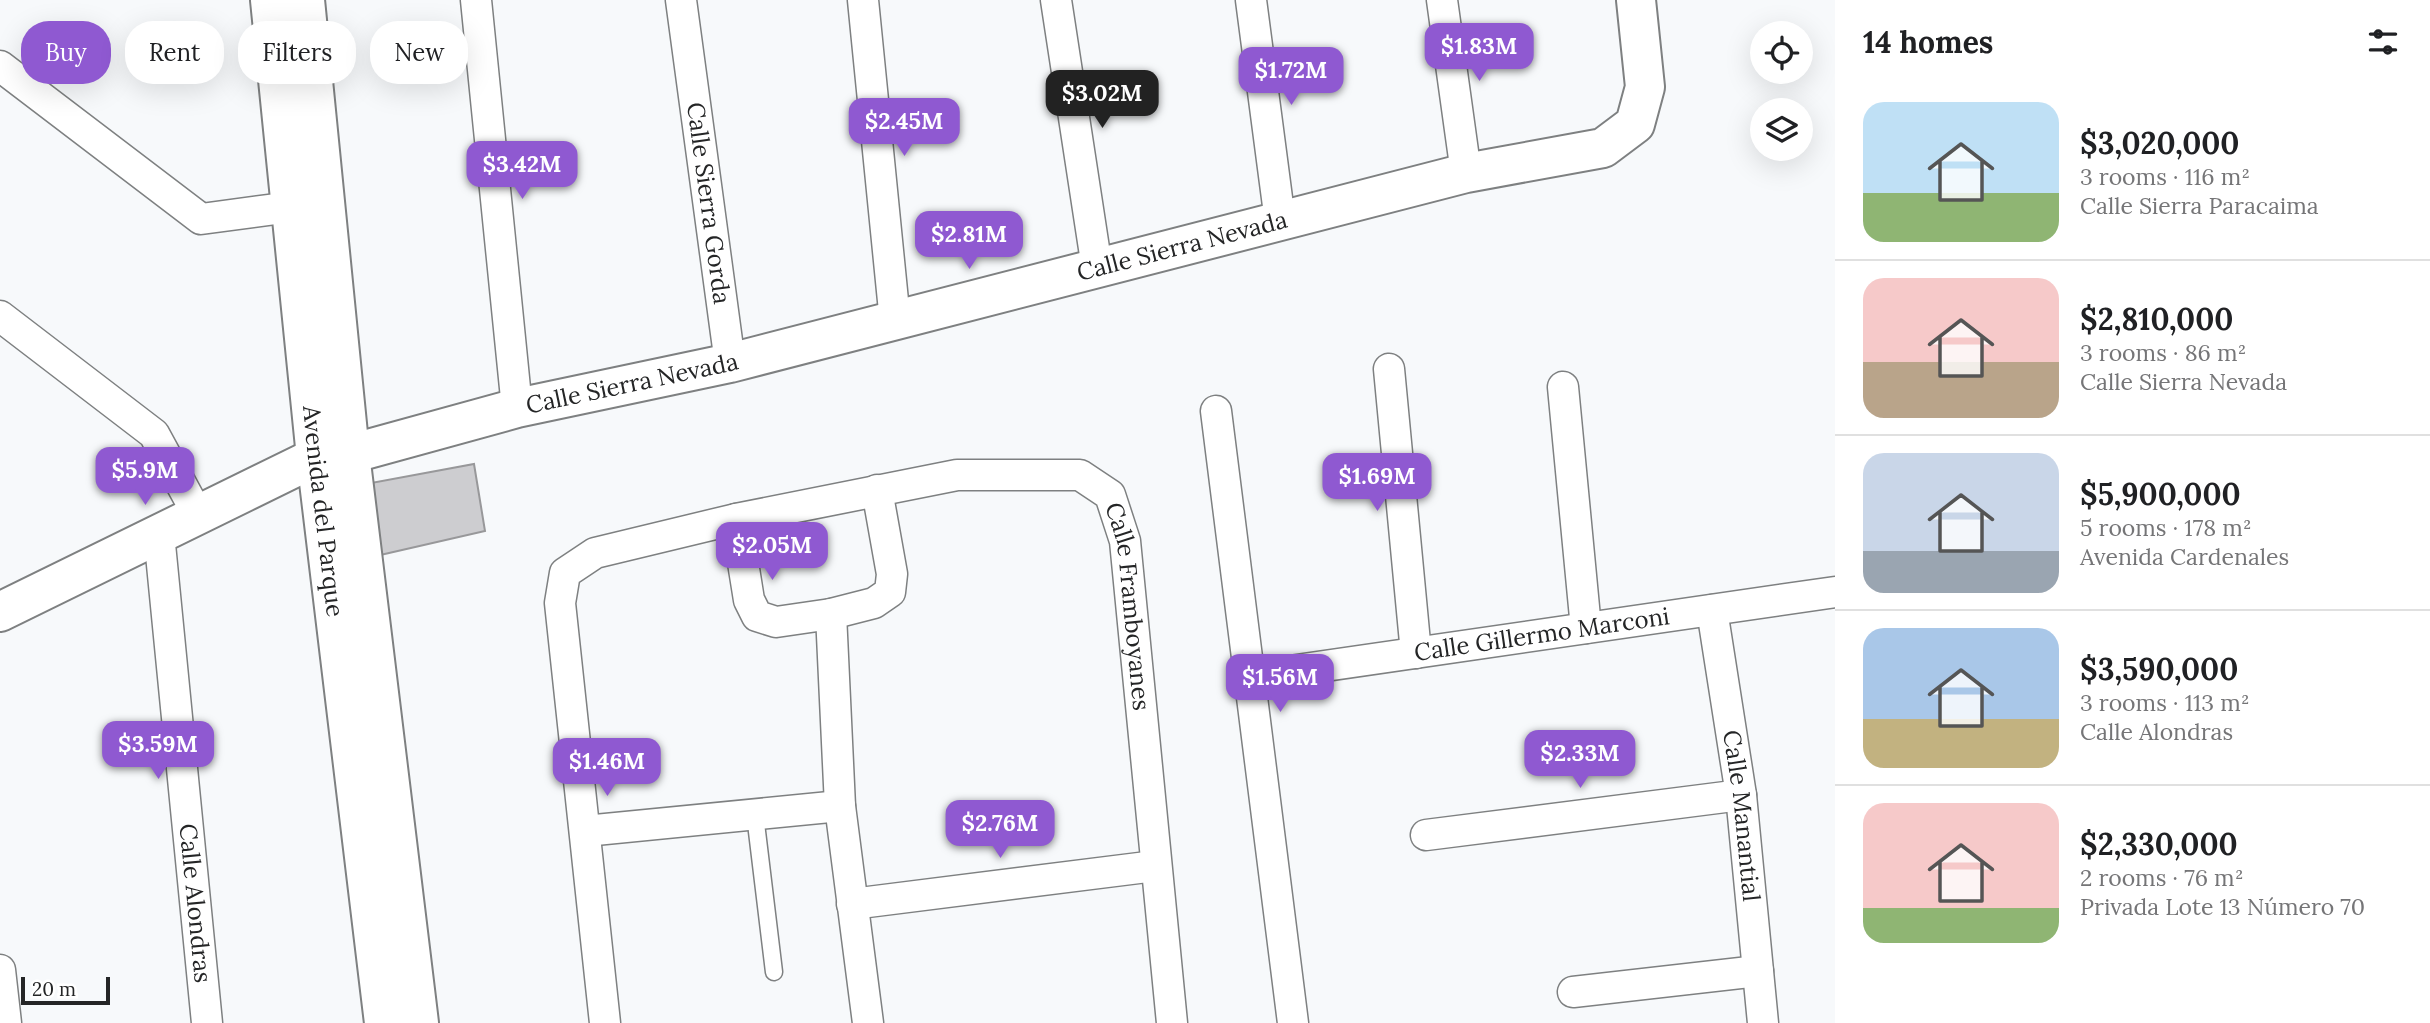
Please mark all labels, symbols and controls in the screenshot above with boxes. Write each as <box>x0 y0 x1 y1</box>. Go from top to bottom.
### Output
chip: Buy <box>21 21 111 84</box>
chip: Rent <box>125 21 224 84</box>
chip: Filters <box>238 21 356 84</box>
chip: New <box>370 21 468 84</box>
map controls <box>1750 21 1813 161</box>
button: locate <box>1750 21 1813 84</box>
text: 14 homes <box>1863 23 1993 61</box>
icon: filters <box>2364 23 2402 61</box>
pin: $1.83M <box>1422 24 1536 83</box>
text: $1.83M <box>1441 31 1517 60</box>
pin: $1.72M <box>1234 48 1348 107</box>
text: $1.72M <box>1255 55 1327 84</box>
pin: $3.02M <box>1045 71 1159 130</box>
text: $3.02M <box>1062 78 1142 107</box>
button: layers <box>1750 98 1813 161</box>
pin: $2.45M <box>847 99 961 158</box>
street label: Calle Sierra Gorda <box>680 100 738 306</box>
text: $2.45M <box>865 106 943 135</box>
text: $3,020,000 <box>2080 124 2239 162</box>
icon: home <box>1919 130 2003 214</box>
pin: $3.42M <box>465 142 579 201</box>
text: $3.42M <box>483 149 561 178</box>
text: 3 rooms · 116 m² <box>2080 162 2250 191</box>
text: Calle Sierra Paracaima <box>2080 191 2319 220</box>
street label: Calle Sierra Nevada <box>1074 204 1291 288</box>
pin: $2.81M <box>912 212 1026 271</box>
text: $2.81M <box>931 219 1007 248</box>
text: $2,810,000 <box>2080 300 2233 338</box>
icon: home <box>1919 306 2003 390</box>
text: 3 rooms · 86 m² <box>2080 338 2246 367</box>
street label: Calle Sierra Nevada <box>523 345 742 421</box>
text: Calle Sierra Nevada <box>2080 367 2287 396</box>
street label: Avenida del Parque <box>296 403 351 619</box>
pin: $5.9M <box>96 448 194 507</box>
pin: $1.69M <box>1320 454 1434 513</box>
text: $5.9M <box>112 455 178 484</box>
text: $1.69M <box>1338 461 1416 490</box>
text: $5,900,000 <box>2080 475 2241 513</box>
icon: home <box>1919 481 2003 565</box>
street label: Calle Framboyanes <box>1098 498 1157 712</box>
text: 5 rooms · 178 m² <box>2080 513 2252 542</box>
pin: $2.05M <box>715 522 829 582</box>
text: $2.05M <box>732 530 812 559</box>
text: Avenida Cardenales <box>2080 542 2289 571</box>
street label: Calle Gillermo Marconi <box>1412 600 1672 668</box>
text: $3,590,000 <box>2080 650 2238 688</box>
pin: $1.56M <box>1223 654 1337 714</box>
icon: home <box>1919 656 2003 740</box>
text: $1.56M <box>1242 662 1318 691</box>
text: 3 rooms · 113 m² <box>2080 688 2250 717</box>
text: Calle Alondras <box>2080 717 2233 746</box>
pin: $3.59M <box>101 722 215 781</box>
street label: Calle Manantial <box>1716 728 1767 903</box>
text: $3.59M <box>118 729 198 758</box>
pin: $2.33M <box>1523 730 1637 790</box>
pin: $1.46M <box>550 738 664 798</box>
text: $2.33M <box>1540 738 1620 767</box>
text: $1.46M <box>569 746 645 775</box>
pin: $2.76M <box>943 800 1057 860</box>
text: $2.76M <box>962 808 1038 837</box>
street label: Calle Alondras <box>173 822 219 984</box>
text: $2,330,000 <box>2080 825 2238 863</box>
icon: home <box>1919 831 2003 915</box>
text: 2 rooms · 76 m² <box>2080 863 2244 892</box>
text: Privada Lote 13 Número 70 <box>2080 892 2365 921</box>
scale bar <box>21 974 110 1006</box>
text: 20 m <box>32 977 76 1001</box>

